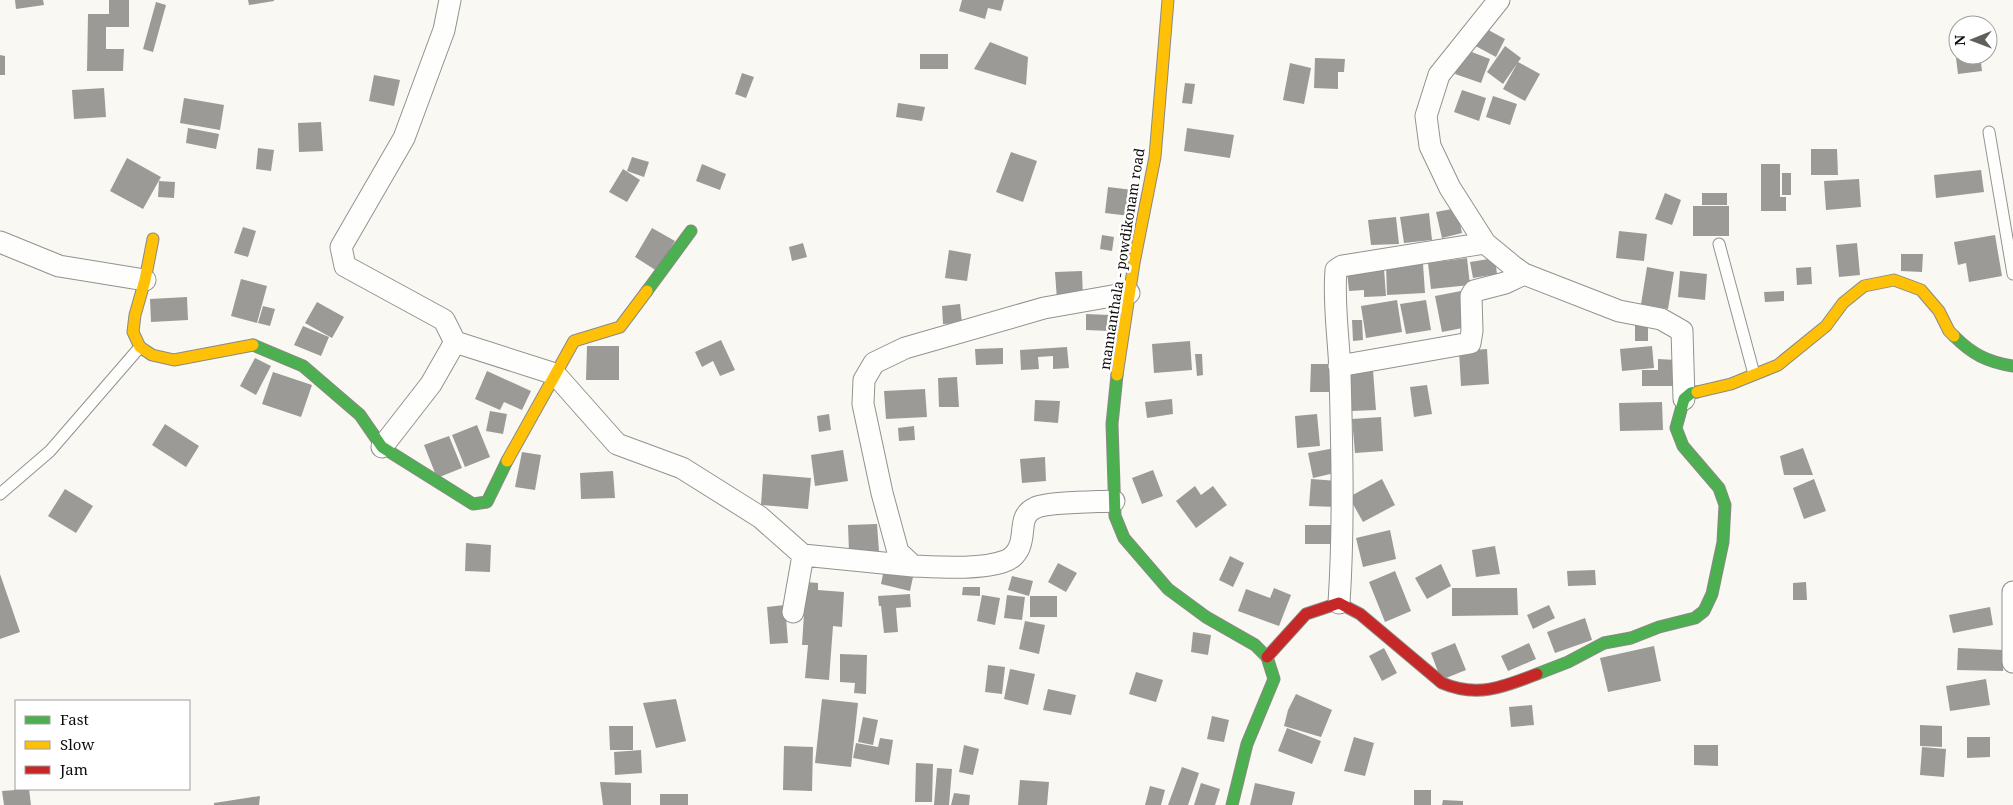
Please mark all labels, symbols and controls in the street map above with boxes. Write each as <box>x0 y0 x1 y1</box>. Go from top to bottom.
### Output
north arrow <box>1948 15 1998 65</box>
text: N <box>1950 35 1969 46</box>
street label: mannanthala - powdikonam road <box>1095 146 1149 371</box>
legend <box>15 700 190 790</box>
text: Fast <box>60 709 89 729</box>
text: Slow <box>60 734 94 754</box>
text: Jam <box>59 759 88 779</box>

